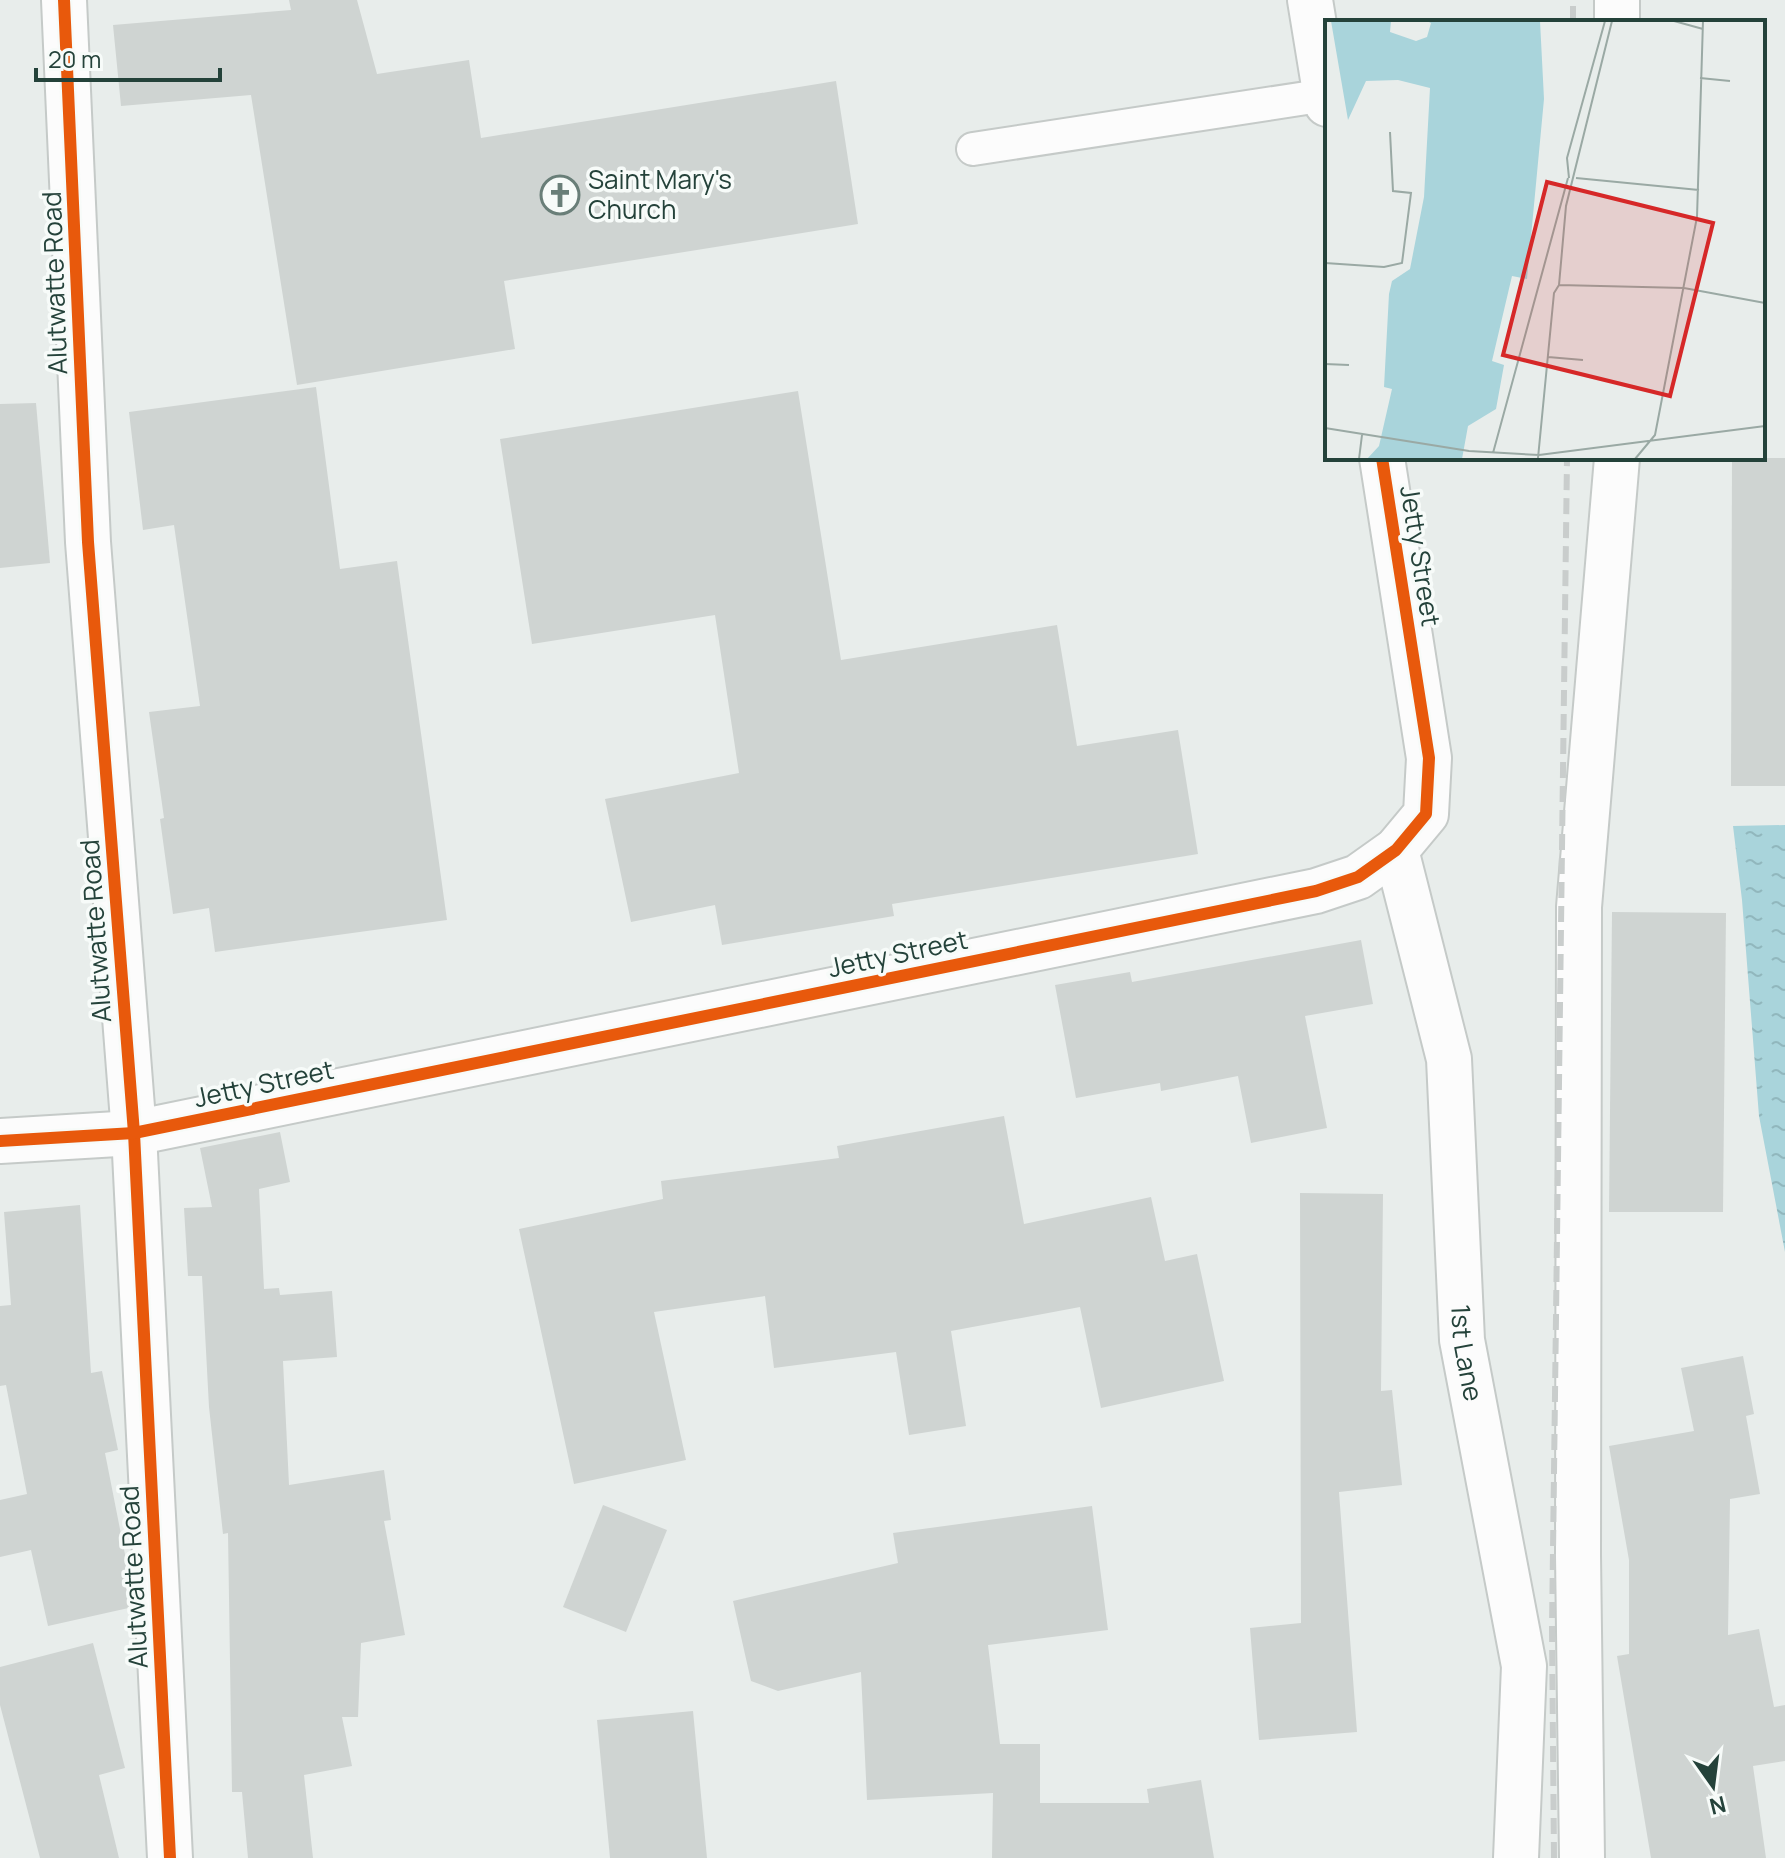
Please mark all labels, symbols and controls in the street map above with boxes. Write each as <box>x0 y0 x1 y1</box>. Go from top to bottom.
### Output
inset map <box>1325 20 1765 460</box>
scale bar <box>36 32 220 82</box>
text: 20 m <box>48 42 101 75</box>
place label: Saint Mary's Church <box>588 161 732 227</box>
church icon: Saint Mary's Church <box>539 174 581 216</box>
street label: Alutwatte Road <box>33 191 75 375</box>
street label: Jetty Street <box>1392 483 1450 629</box>
street label: Alutwatte Road <box>71 838 119 1024</box>
street label: Jetty Street <box>825 921 971 985</box>
street label: Jetty Street <box>191 1051 337 1115</box>
street label: 1st Lane <box>1443 1303 1492 1404</box>
street label: Alutwatte Road <box>110 1485 156 1670</box>
north arrow <box>1673 1746 1753 1826</box>
text: N <box>1707 1789 1729 1822</box>

